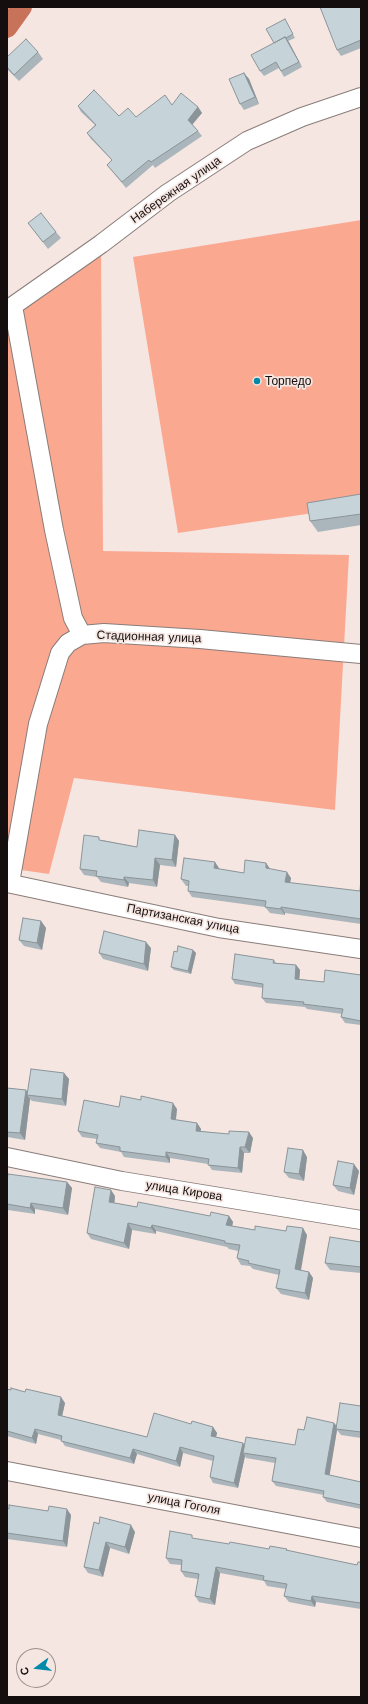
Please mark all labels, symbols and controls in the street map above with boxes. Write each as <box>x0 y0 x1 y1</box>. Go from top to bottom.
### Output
street label: Набережная улица <box>128 153 224 227</box>
place label: Торпедо <box>265 374 311 388</box>
marker: Торпедо <box>252 376 262 386</box>
street label: Стадионная улица <box>96 628 202 646</box>
street label: Партизанская улица <box>125 901 241 937</box>
street label: улица Кирова <box>145 1178 223 1204</box>
street label: улица Гоголя <box>147 1490 221 1518</box>
north arrow <box>16 1648 56 1688</box>
text: С <box>18 1665 32 1677</box>

